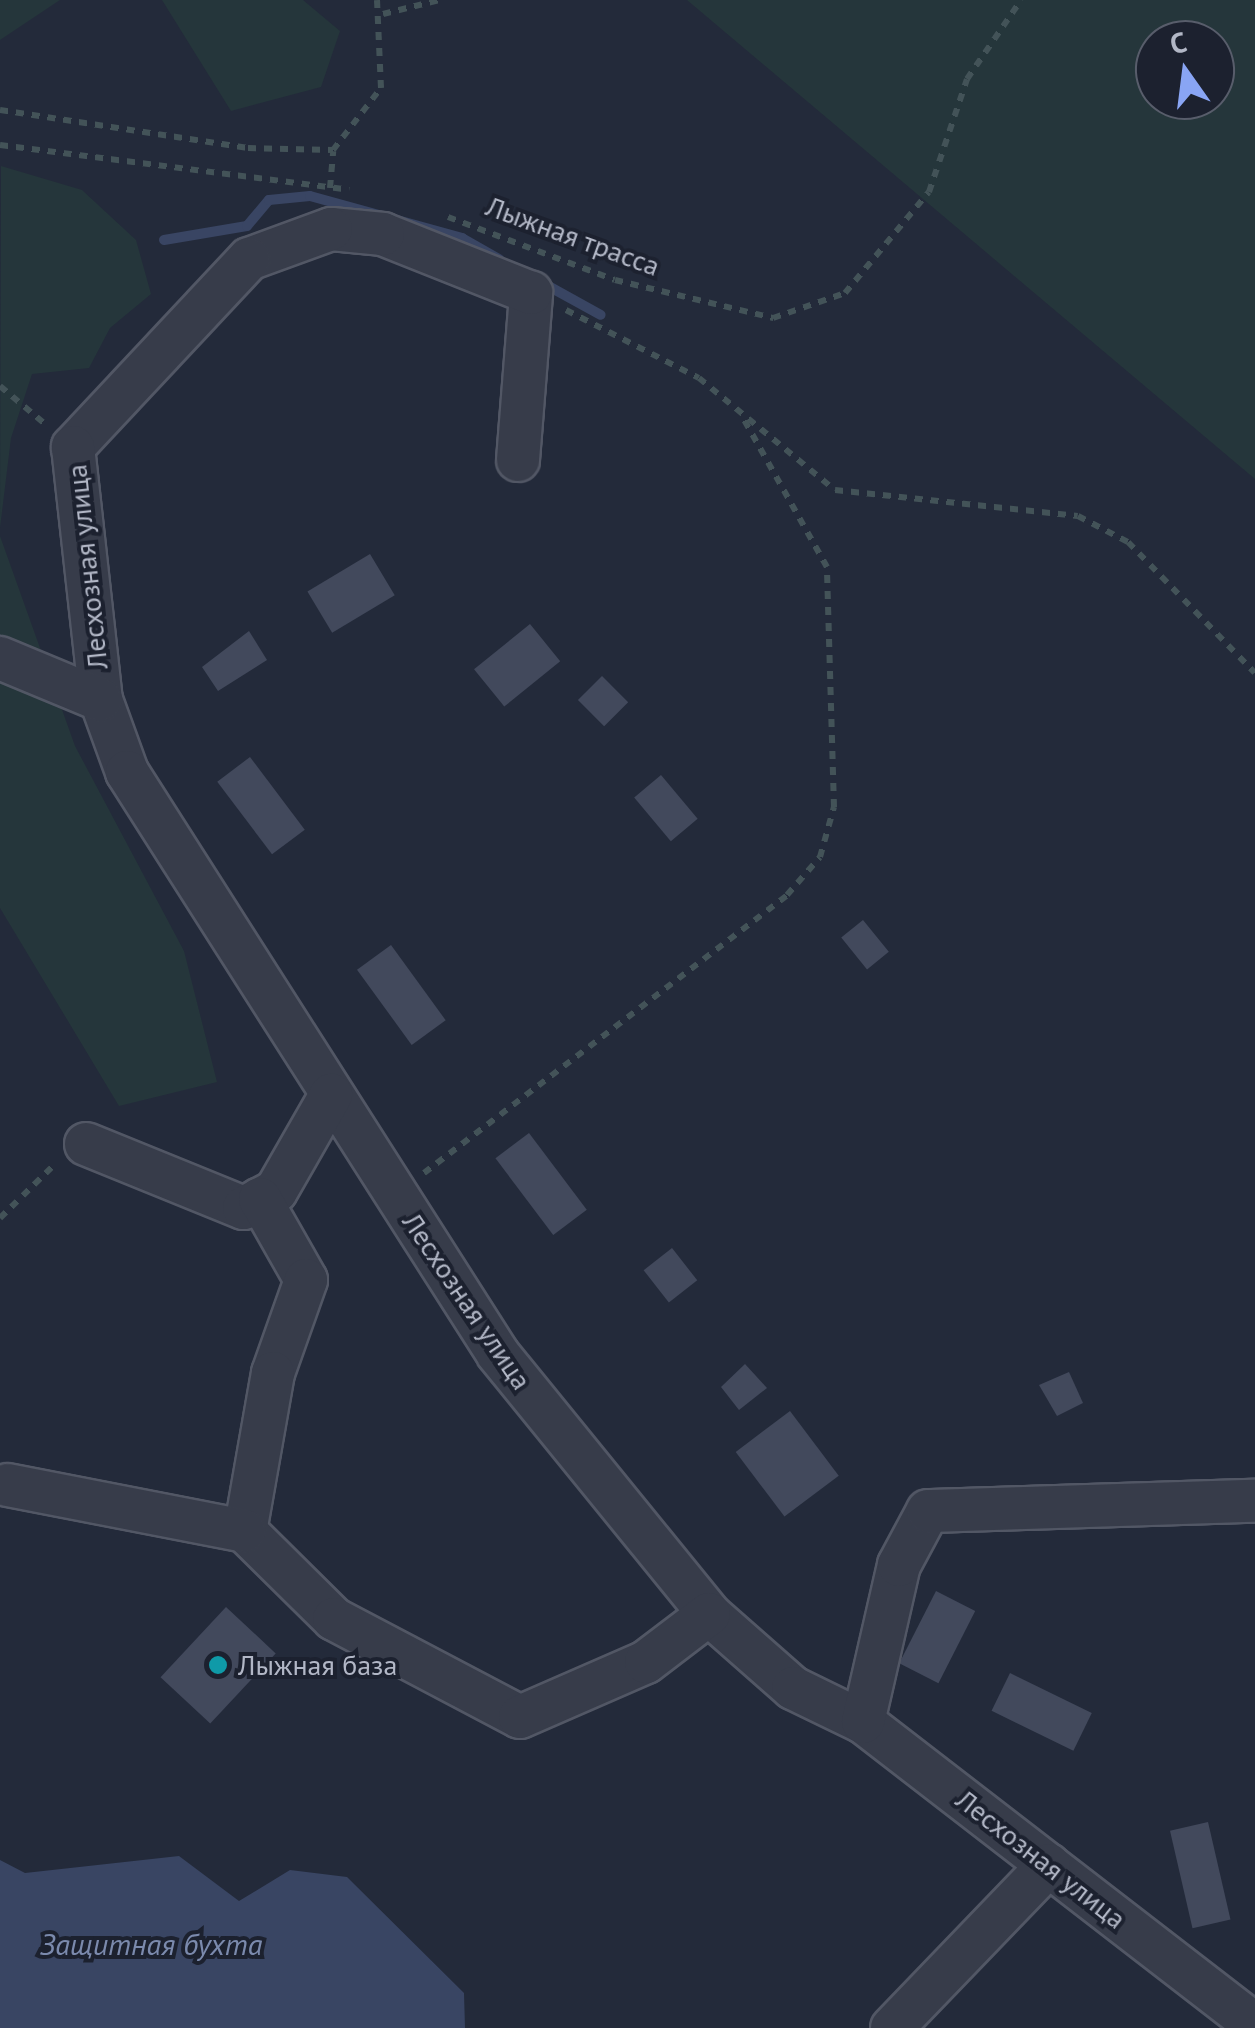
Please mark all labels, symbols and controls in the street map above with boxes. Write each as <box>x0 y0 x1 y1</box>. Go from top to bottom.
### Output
north arrow <box>1135 20 1235 120</box>
text: С <box>1166 23 1190 62</box>
street label: Лыжная трасса <box>481 189 665 283</box>
street label: Лесхозная улица <box>60 463 114 671</box>
street label: Лесхозная улица <box>396 1206 538 1396</box>
place label: Лыжная база <box>238 1648 397 1682</box>
marker: Лыжная база <box>207 1654 229 1676</box>
street label: Лесхозная улица <box>950 1782 1132 1936</box>
water label: Защитная бухта <box>40 1926 262 1962</box>

